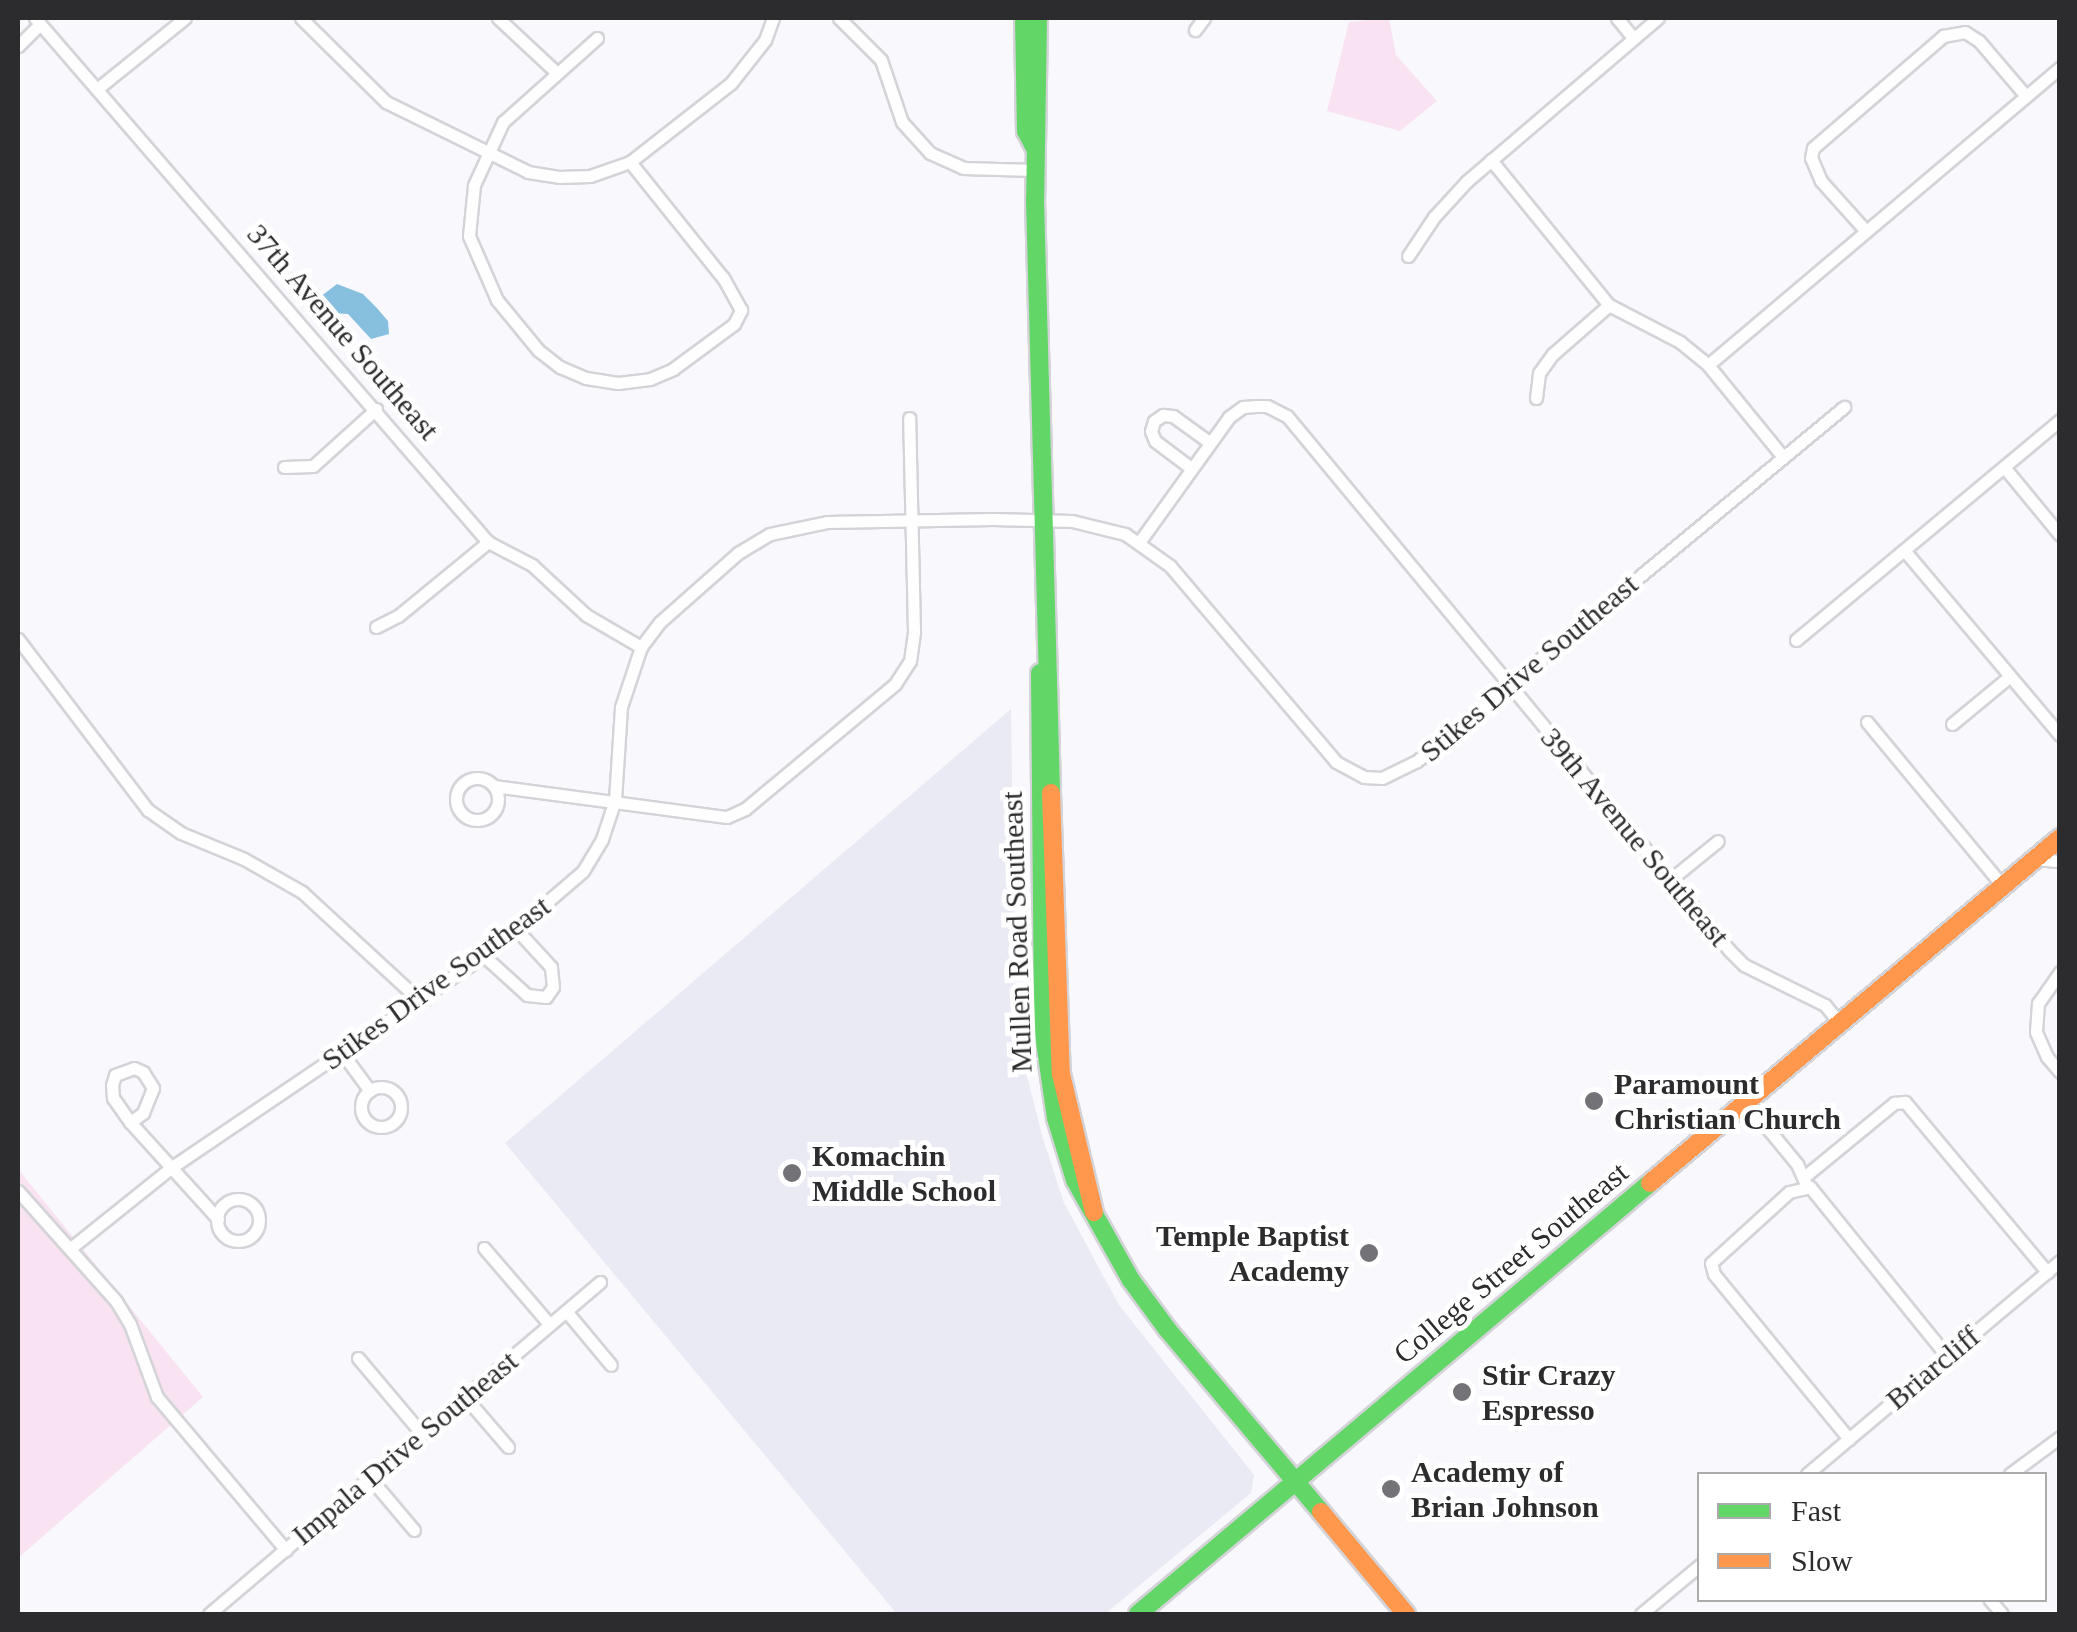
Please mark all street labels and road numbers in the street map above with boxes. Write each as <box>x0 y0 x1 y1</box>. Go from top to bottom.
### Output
street label: 37th Avenue Southeast <box>239 216 447 448</box>
street label: Stikes Drive Southeast <box>1413 566 1645 770</box>
street label: 39th Avenue Southeast <box>1532 720 1738 954</box>
street label: Mullen Road Southeast <box>994 791 1040 1073</box>
street label: Stikes Drive Southeast <box>315 888 557 1078</box>
street label: College Street Southeast <box>1386 1154 1636 1372</box>
street label: Briarcliff <box>1879 1319 1987 1417</box>
street label: Impala Drive Southeast <box>285 1343 525 1553</box>

